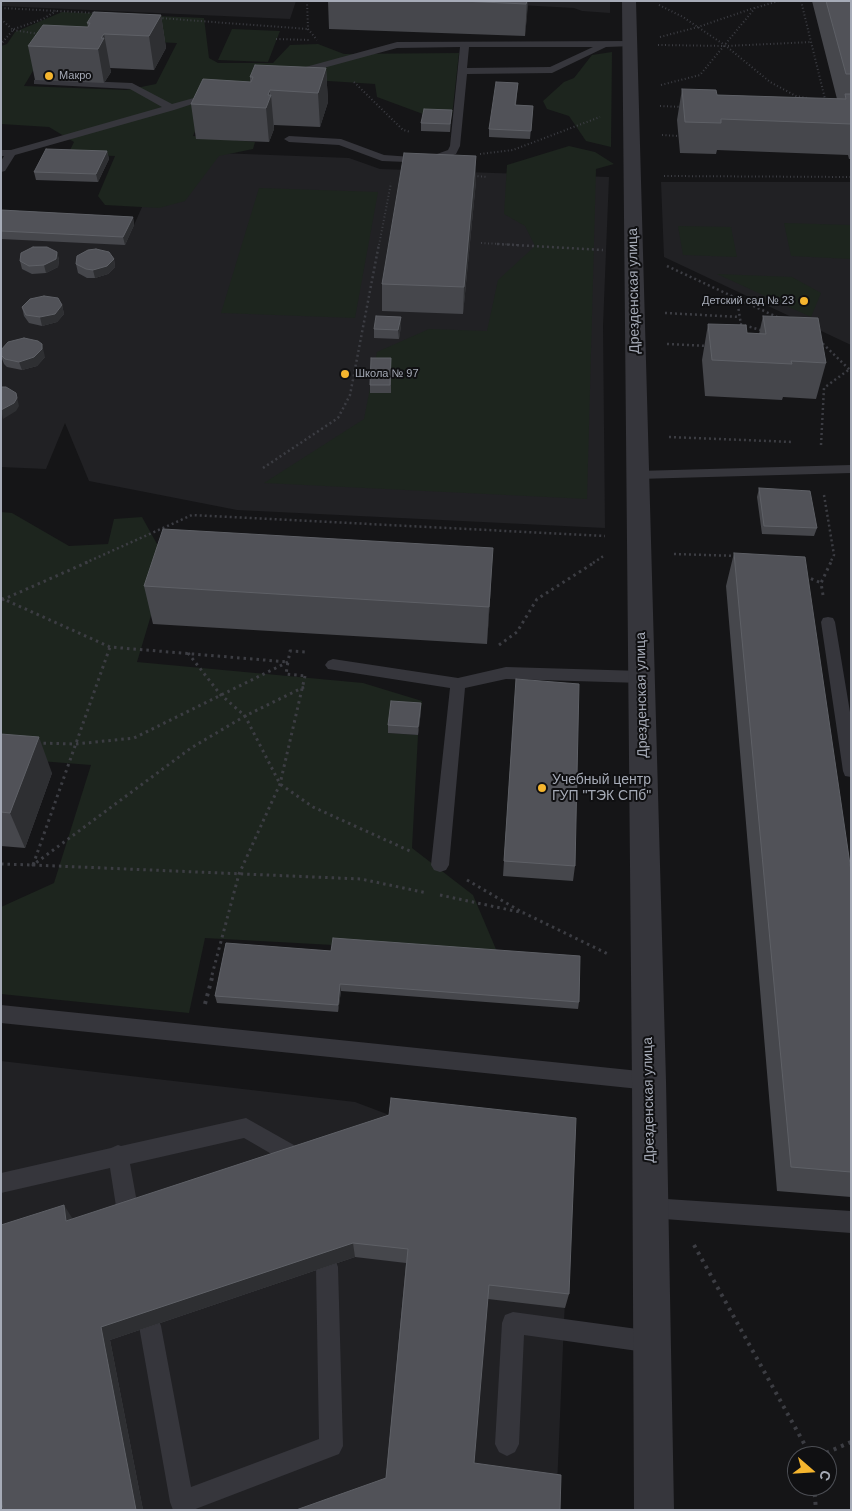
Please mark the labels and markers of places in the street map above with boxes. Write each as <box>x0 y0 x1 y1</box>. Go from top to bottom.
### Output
place label: Макро <box>59 69 91 83</box>
marker: Макро <box>43 70 55 82</box>
place label: Детский сад № 23 <box>702 294 794 308</box>
marker: Детский сад № 23 <box>798 295 810 307</box>
place label: Школа № 97 <box>355 367 419 381</box>
marker: Школа № 97 <box>339 368 351 380</box>
place label: Учебный центр ГУП "ТЭК СПб" <box>552 772 651 804</box>
marker: Учебный центр ГУП "ТЭК СПб" <box>536 782 548 794</box>

